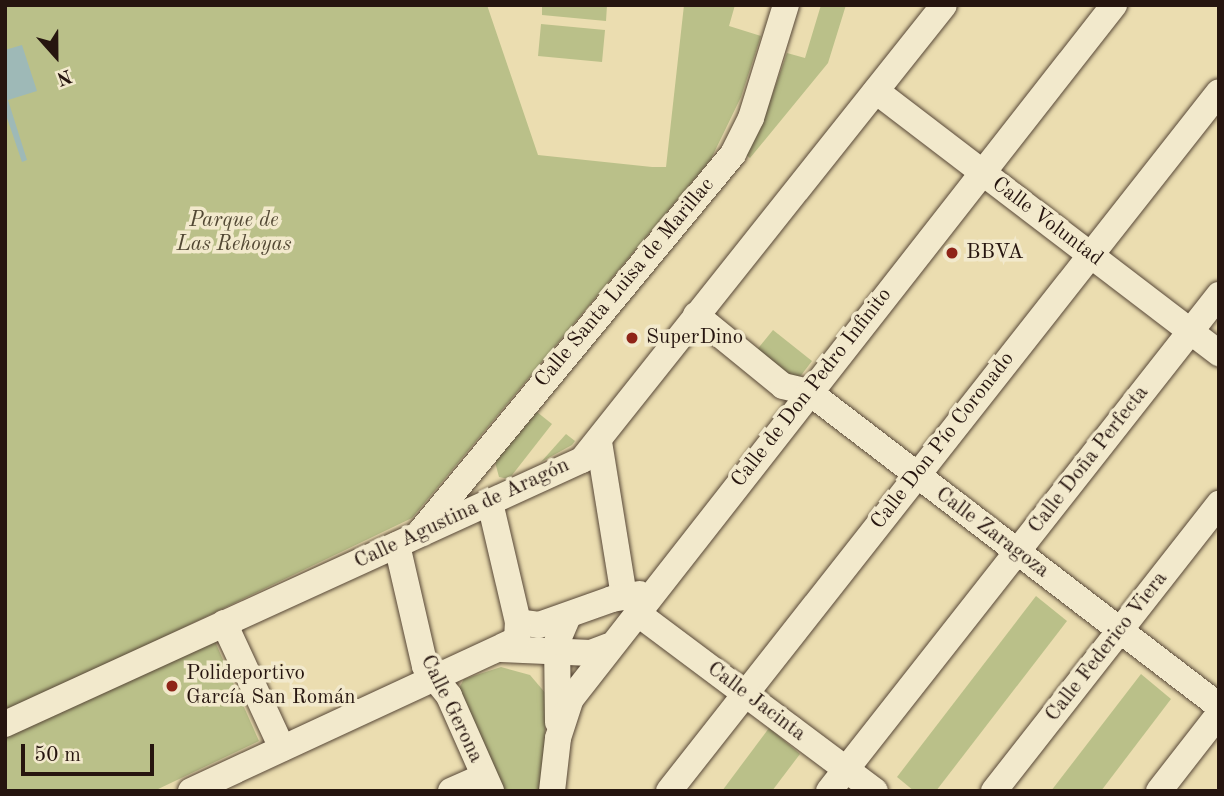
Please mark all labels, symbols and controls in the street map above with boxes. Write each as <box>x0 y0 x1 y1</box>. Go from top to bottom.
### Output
north arrow <box>21 21 91 91</box>
text: N <box>54 65 74 88</box>
street label: Calle Voluntad <box>986 172 1108 272</box>
street label: Calle Santa Luisa de Marillac <box>530 173 720 393</box>
park label: Parque de Las Rehoyas <box>176 208 292 258</box>
place label: BBVA <box>966 240 1024 266</box>
marker: BBVA <box>944 245 960 261</box>
street label: Calle de Don Pedro Infinito <box>726 283 898 493</box>
place label: SuperDino <box>646 325 743 351</box>
marker: SuperDino <box>624 330 640 346</box>
street label: Calle Don Pío Coronado <box>866 347 1020 535</box>
street label: Calle Doña Perfecta <box>1023 381 1155 539</box>
street label: Calle Agustina de Aragón <box>351 453 573 575</box>
street label: Calle Zaragoza <box>930 482 1054 584</box>
street label: Calle Federico Viera <box>1041 567 1173 727</box>
street label: Calle Gerona <box>414 651 488 767</box>
street label: Calle Jacinta <box>702 657 810 747</box>
place label: Polideportivo García San Román <box>186 661 356 711</box>
marker: Polideportivo García San Román <box>164 678 180 694</box>
scale bar <box>24 730 158 774</box>
text: 50 m <box>34 745 81 766</box>

